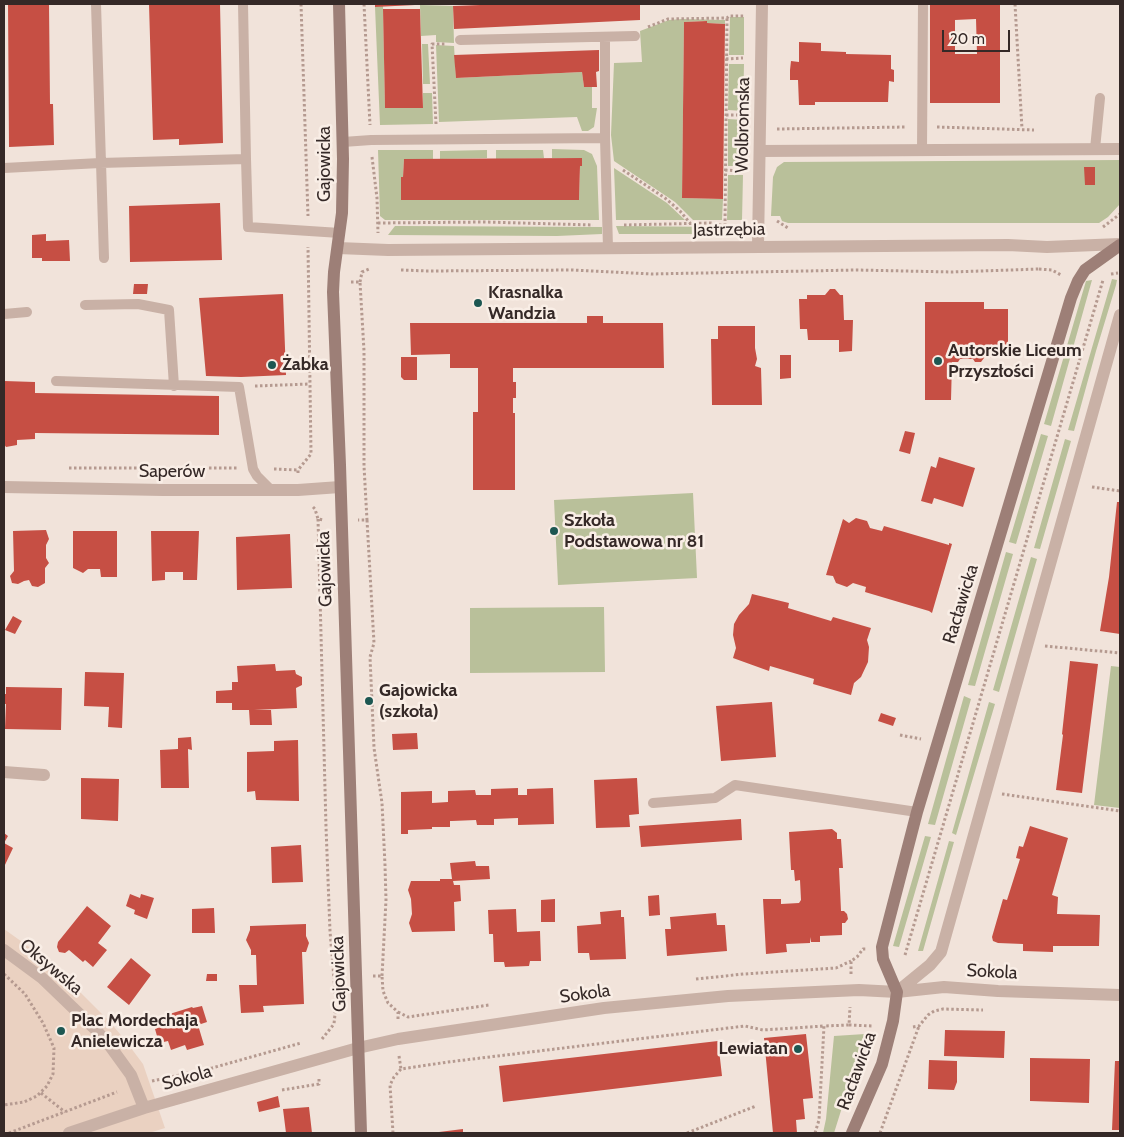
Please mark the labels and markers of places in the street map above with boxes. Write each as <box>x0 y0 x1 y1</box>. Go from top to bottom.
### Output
place label: Krasnalka Wandzia <box>488 282 563 324</box>
marker: Krasnalka Wandzia <box>472 297 484 309</box>
place label: Autorskie Liceum Przyszłości <box>948 340 1082 382</box>
place label: Żabka <box>282 354 329 376</box>
marker: Autorskie Liceum Przyszłości <box>932 355 944 367</box>
marker: Żabka <box>266 359 278 371</box>
place label: Szkoła Podstawowa nr 81 <box>564 510 704 552</box>
marker: Szkoła Podstawowa nr 81 <box>548 525 560 537</box>
place label: Gajowicka (szkoła) <box>379 680 458 722</box>
marker: Gajowicka (szkoła) <box>363 695 375 707</box>
place label: Plac Mordechaja Anielewicza <box>71 1010 198 1052</box>
marker: Plac Mordechaja Anielewicza <box>55 1025 67 1037</box>
place label: Lewiatan <box>719 1038 788 1060</box>
marker: Lewiatan <box>792 1043 804 1055</box>

